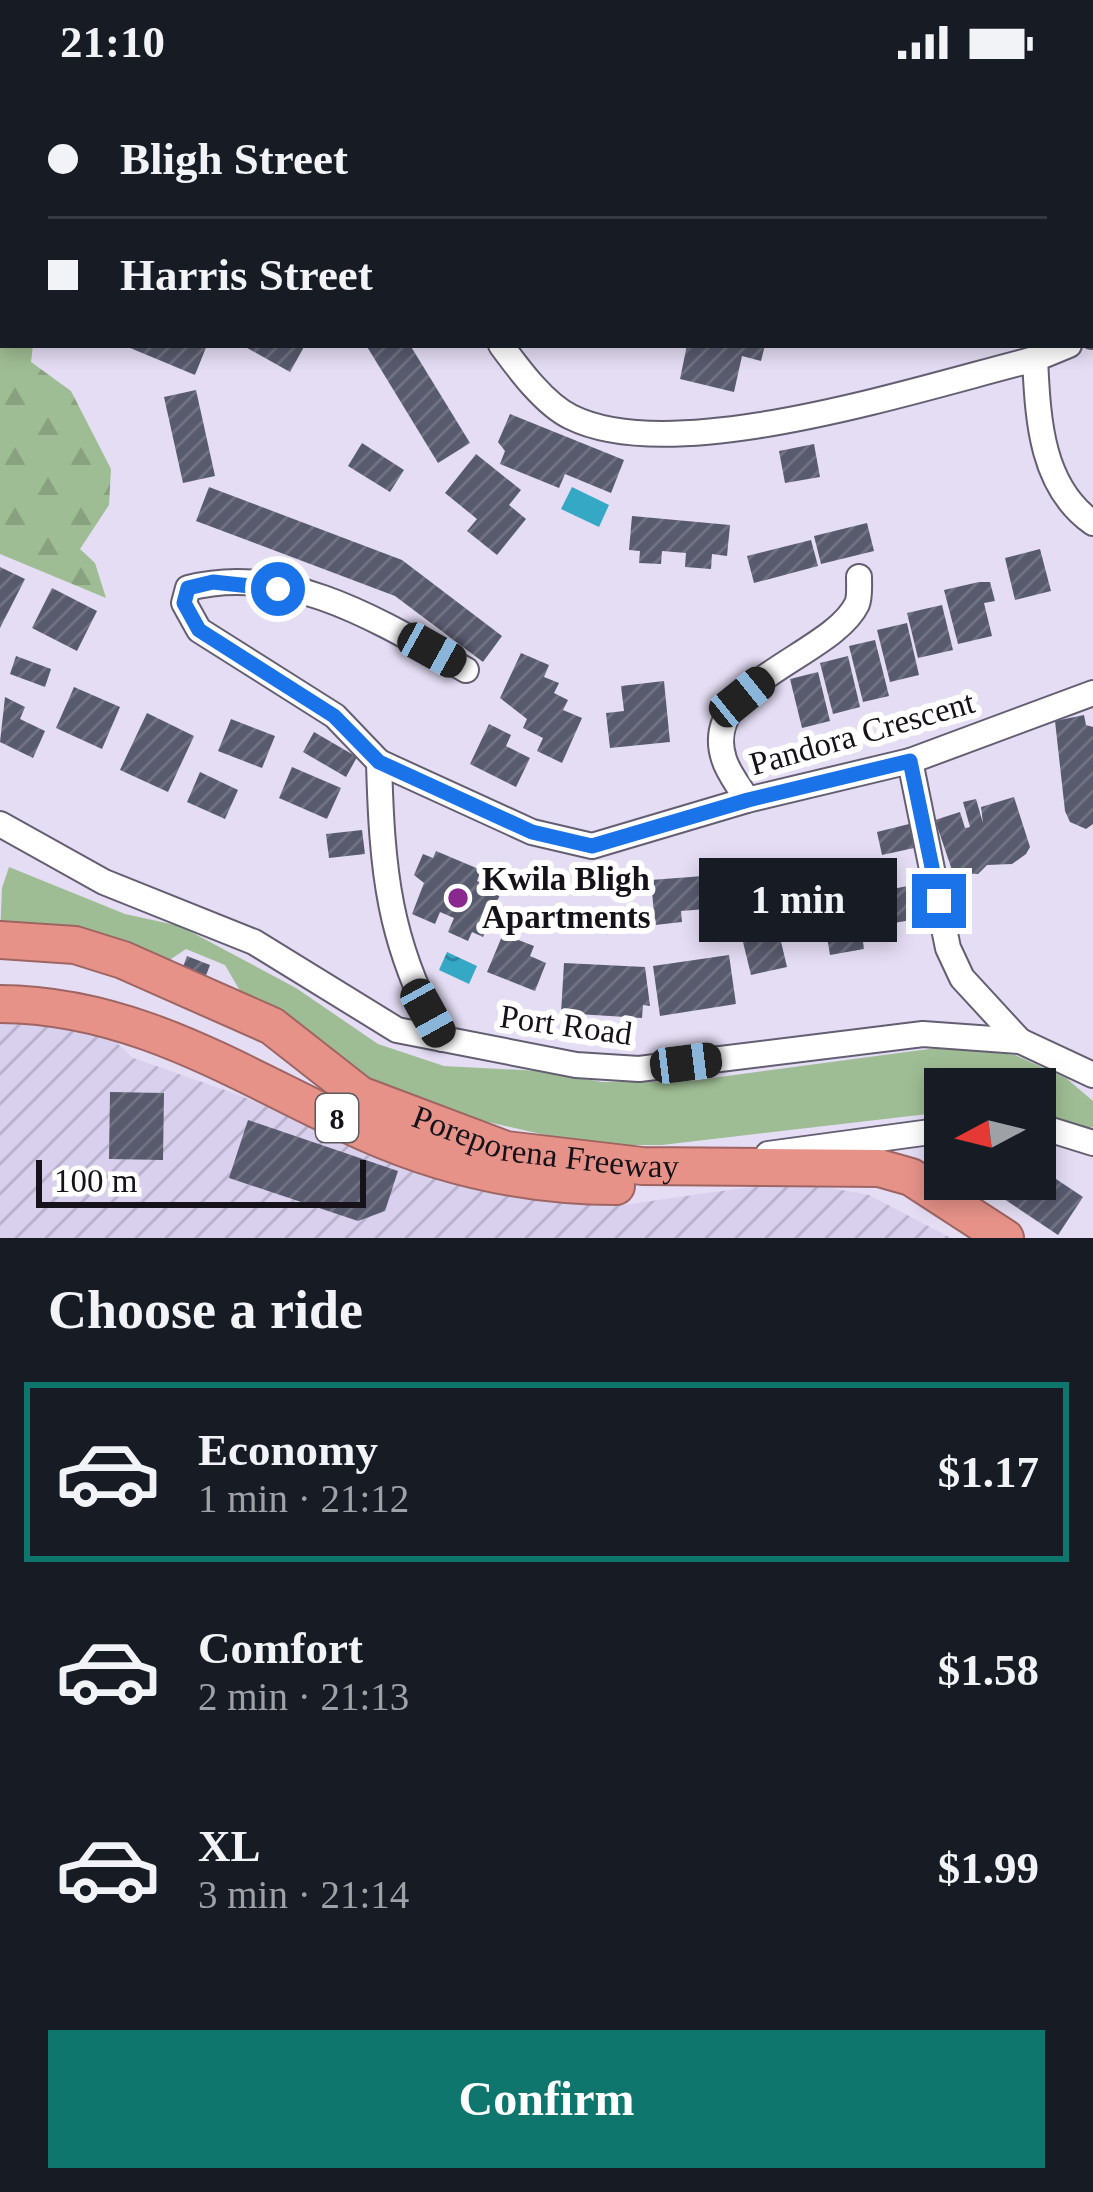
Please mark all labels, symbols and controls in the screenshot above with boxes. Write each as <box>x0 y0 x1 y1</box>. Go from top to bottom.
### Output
text: 21:10 <box>60 17 165 67</box>
text: Bligh Street <box>120 134 348 184</box>
text: Harris Street <box>120 250 373 300</box>
route start <box>251 562 305 616</box>
car <box>392 617 472 683</box>
car <box>703 660 781 734</box>
street label: Pandora Crescent <box>746 684 978 782</box>
callout: 1 min <box>699 859 897 943</box>
place label: Kwila Bligh Apartments <box>482 861 651 935</box>
route end <box>912 874 966 928</box>
text: 1 min <box>751 878 845 921</box>
marker: Kwila Bligh Apartments <box>445 885 471 911</box>
car <box>395 973 461 1053</box>
street label: Port Road <box>498 998 635 1052</box>
car <box>648 1041 724 1085</box>
north arrow <box>924 1068 1056 1200</box>
map controls <box>924 1068 1056 1200</box>
road number: 8 <box>316 1094 358 1142</box>
street label: Poreporena Freeway <box>408 1098 680 1185</box>
scale bar <box>36 1154 366 1207</box>
text: 100 m <box>54 1163 137 1199</box>
text: Choose a ride <box>48 1280 363 1340</box>
icon: car <box>54 1418 162 1526</box>
text: Economy <box>198 1425 378 1475</box>
text: $1.17 <box>938 1447 1039 1497</box>
text: 1 min · 21:12 <box>198 1477 409 1520</box>
icon: car <box>54 1616 162 1724</box>
text: Comfort <box>198 1623 363 1673</box>
text: $1.58 <box>938 1645 1039 1695</box>
text: 2 min · 21:13 <box>198 1675 409 1718</box>
icon: car <box>54 1814 162 1922</box>
text: XL <box>198 1821 261 1871</box>
text: $1.99 <box>938 1843 1039 1893</box>
text: 3 min · 21:14 <box>198 1873 409 1916</box>
button: Confirm <box>48 2030 1045 2168</box>

